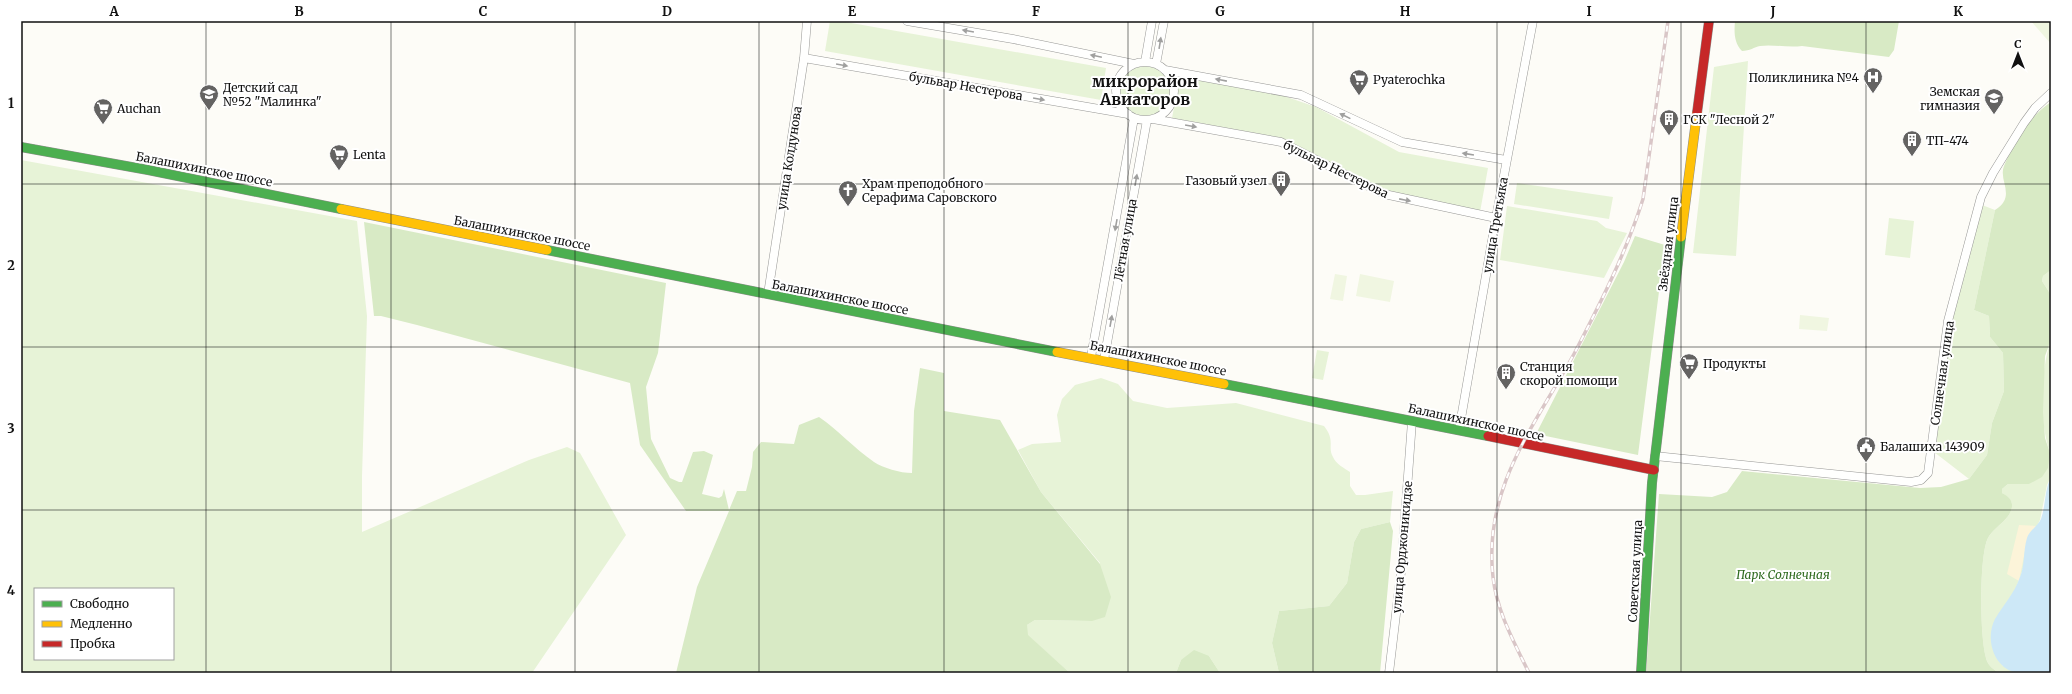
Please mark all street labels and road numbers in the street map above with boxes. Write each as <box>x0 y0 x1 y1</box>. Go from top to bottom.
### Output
street label: бульвар Нестерова <box>908 69 1025 103</box>
street label: улица Колдунова <box>773 104 805 211</box>
street label: бульвар Нестерова <box>1281 137 1392 201</box>
street label: Балашихинское шоссе <box>134 148 274 190</box>
street label: улица Третьяка <box>1479 175 1511 274</box>
street label: Звёздная улица <box>1655 195 1681 292</box>
street label: Лётная улица <box>1110 197 1140 283</box>
street label: Балашихинское шоссе <box>452 212 592 254</box>
street label: Балашихинское шоссе <box>770 276 910 318</box>
street label: Солнечная улица <box>1927 319 1957 426</box>
street label: Балашихинское шоссе <box>1088 337 1228 379</box>
street label: Балашихинское шоссе <box>1407 400 1545 444</box>
street label: улица Орджоникидзе <box>1389 480 1415 614</box>
street label: Советская улица <box>1625 519 1645 623</box>

